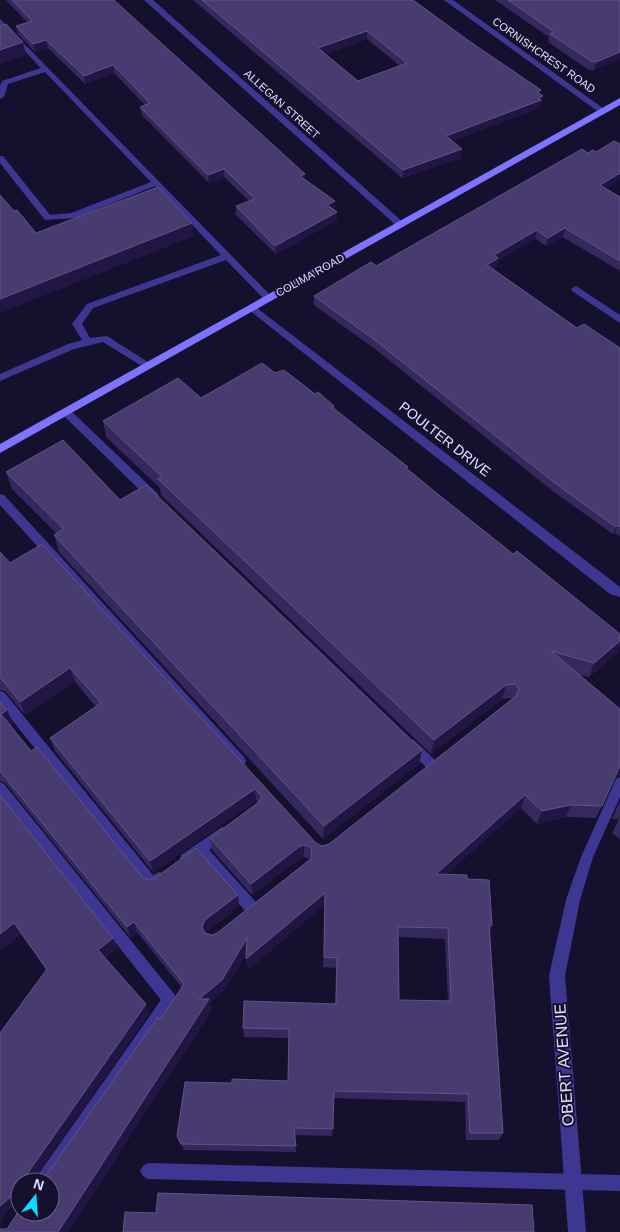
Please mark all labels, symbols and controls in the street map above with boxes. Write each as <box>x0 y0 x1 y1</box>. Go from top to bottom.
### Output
street label: CORNISHCREST ROAD <box>490 15 598 95</box>
street label: ALLEGAN STREET <box>242 67 322 141</box>
street label: COLIMA ROAD <box>274 251 346 299</box>
street label: POULTER DRIVE <box>396 398 494 480</box>
street label: OBERT AVENUE <box>551 1003 577 1127</box>
north arrow <box>10 1172 60 1222</box>
text: N <box>32 1175 46 1194</box>

